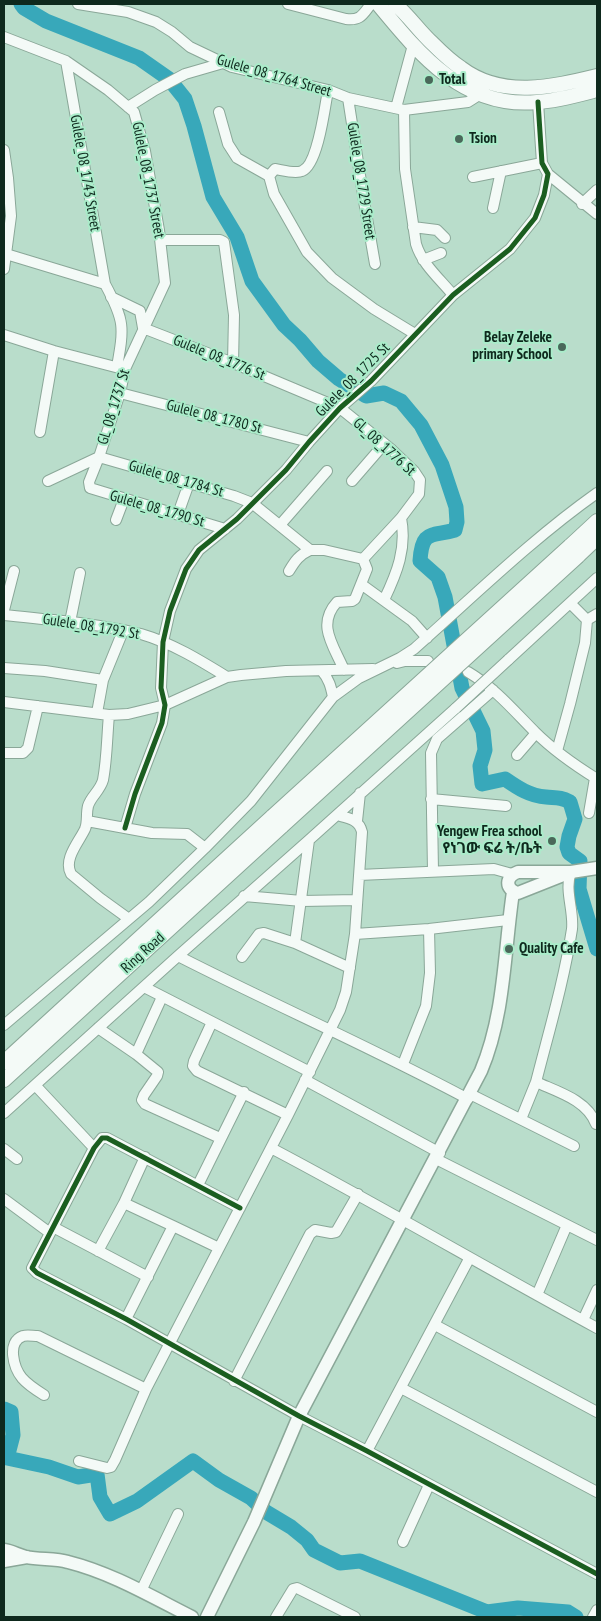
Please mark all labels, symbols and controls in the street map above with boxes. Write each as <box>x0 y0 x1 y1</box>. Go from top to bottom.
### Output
street label: Gulele_08_1764 Street <box>215 51 333 101</box>
place label: Total <box>439 71 465 89</box>
marker: Total <box>423 74 435 86</box>
street label: Gulele_08_1743 Street <box>66 113 104 233</box>
street label: Gulele_08_1737 Street <box>128 120 168 240</box>
street label: Gulele_08_1729 Street <box>343 121 379 241</box>
place label: Tsion <box>469 130 497 148</box>
marker: Tsion <box>453 133 465 145</box>
place label: Belay Zeleke primary School <box>472 329 552 364</box>
street label: Gulele_08_1776 St <box>170 331 268 385</box>
street label: Gulele_08_1725 St <box>312 339 394 421</box>
marker: Belay Zeleke primary School <box>556 341 568 353</box>
street label: GL_08_1737 St <box>94 367 134 447</box>
street label: Gulele_08_1780 St <box>165 396 263 438</box>
street label: GL_08_1776 St <box>349 414 419 480</box>
street label: Gulele_08_1784 St <box>127 457 225 501</box>
street label: Gulele_08_1790 St <box>108 487 206 531</box>
street label: Gulele_08_1792 St <box>41 610 141 644</box>
place label: Yengew Frea school የነገው ፍሬ ት/ቤት <box>437 823 542 858</box>
marker: Yengew Frea school የነገው ፍሬ ት/ቤት <box>546 835 558 847</box>
street label: Ring Road <box>118 929 168 977</box>
place label: Quality Cafe <box>519 940 584 958</box>
marker: Quality Cafe <box>503 943 515 955</box>

